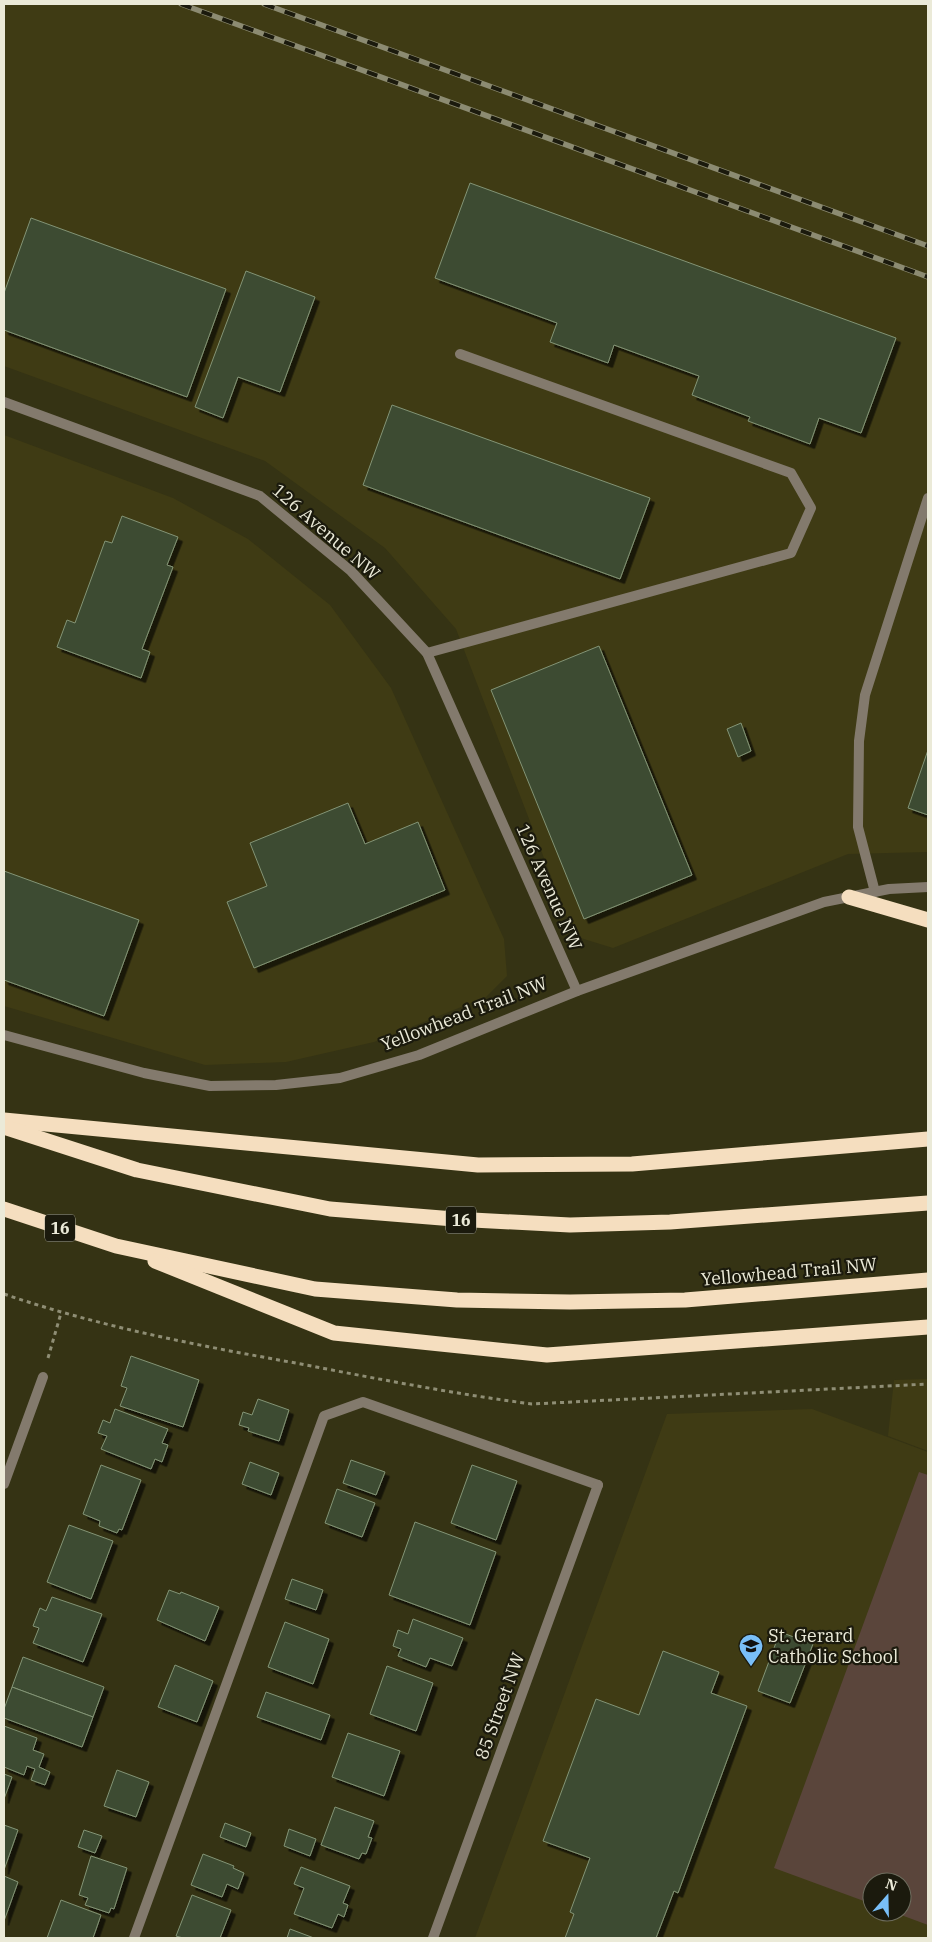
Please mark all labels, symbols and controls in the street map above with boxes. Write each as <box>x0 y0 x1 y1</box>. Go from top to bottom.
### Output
street label: 126 Avenue NW <box>268 479 385 585</box>
street label: 126 Avenue NW <box>511 820 588 954</box>
street label: Yellowhead Trail NW <box>377 971 551 1056</box>
road number: 16 <box>446 1206 476 1234</box>
road number: 16 <box>45 1214 75 1242</box>
street label: Yellowhead Trail NW <box>700 1252 878 1291</box>
place label: St. Gerard Catholic School <box>768 1624 898 1668</box>
school or university icon: St. Gerard Catholic School <box>738 1633 764 1667</box>
street label: 85 Street NW <box>470 1649 530 1762</box>
north arrow <box>862 1872 912 1922</box>
text: N <box>883 1874 900 1895</box>

